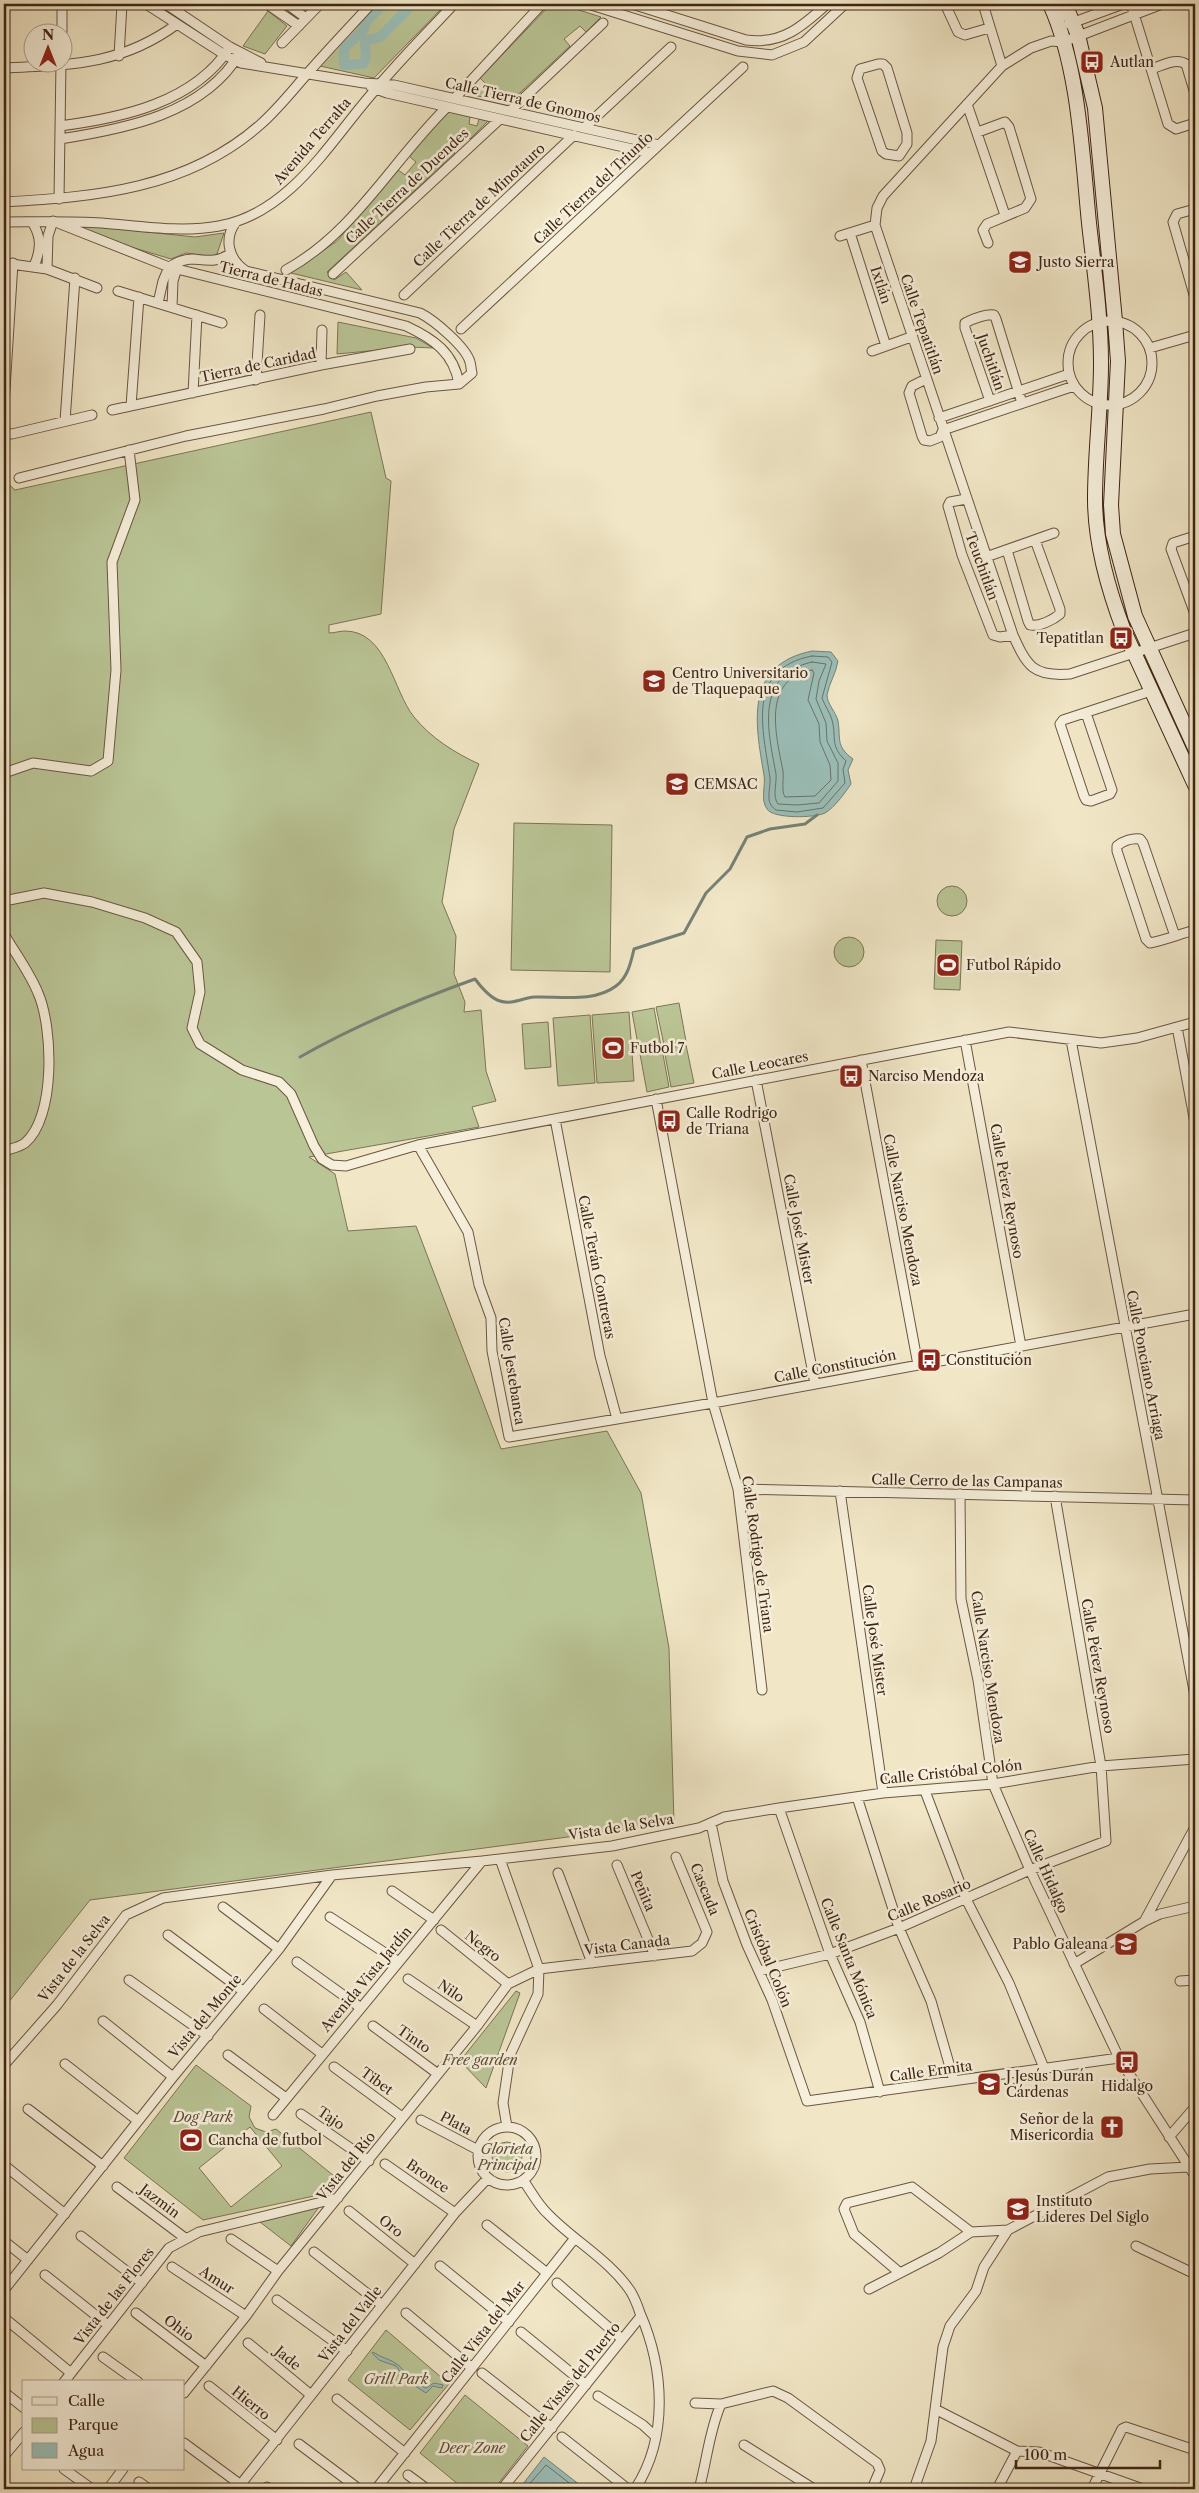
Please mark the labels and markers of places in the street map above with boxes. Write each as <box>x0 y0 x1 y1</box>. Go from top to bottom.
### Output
bus stop icon: Autlan <box>1079 49 1105 75</box>
place label: Autlan <box>1109 53 1154 71</box>
school or university icon: Justo Sierra <box>1007 249 1033 275</box>
place label: Justo Sierra <box>1036 253 1115 271</box>
bus stop icon: Tepatitlan <box>1108 625 1134 651</box>
place label: Tepatitlan <box>1037 629 1104 647</box>
place label: Centro Universitario de Tlaquepaque <box>672 664 808 698</box>
school or university icon: Centro Universitario de Tlaquepaque <box>641 668 667 694</box>
school or university icon: CEMSAC <box>664 771 690 797</box>
place label: CEMSAC <box>694 775 757 793</box>
sports icon: Futbol Rápido <box>935 952 961 978</box>
place label: Futbol Rápido <box>966 956 1061 974</box>
sports icon: Futbol 7 <box>600 1035 626 1061</box>
place label: Futbol 7 <box>630 1039 685 1057</box>
bus stop icon: Narciso Mendoza <box>838 1063 864 1089</box>
place label: Narciso Mendoza <box>868 1067 985 1085</box>
place label: Calle Rodrigo de Triana <box>686 1104 777 1138</box>
bus stop icon: Calle Rodrigo de Triana <box>656 1108 682 1134</box>
bus stop icon: Constitución <box>916 1347 942 1373</box>
place label: Constitución <box>946 1351 1032 1369</box>
school or university icon: Pablo Galeana <box>1113 1931 1139 1957</box>
place label: Pablo Galeana <box>1012 1935 1109 1953</box>
bus stop icon: Hidalgo <box>1114 2049 1140 2075</box>
place label: J Jesús Durán Cárdenas <box>1004 2067 1094 2101</box>
school or university icon: J Jesús Durán Cárdenas <box>976 2071 1002 2097</box>
place label: Hidalgo <box>1101 2077 1153 2095</box>
place label: Señor de la Misericordia <box>1010 2110 1095 2144</box>
church icon: Señor de la Misericordia <box>1099 2114 1125 2140</box>
sports icon: Cancha de futbol <box>178 2127 204 2153</box>
place label: Cancha de futbol <box>208 2131 322 2149</box>
place label: Instituto Lideres Del Siglo <box>1036 2192 1149 2226</box>
school or university icon: Instituto Lideres Del Siglo <box>1005 2196 1031 2222</box>

